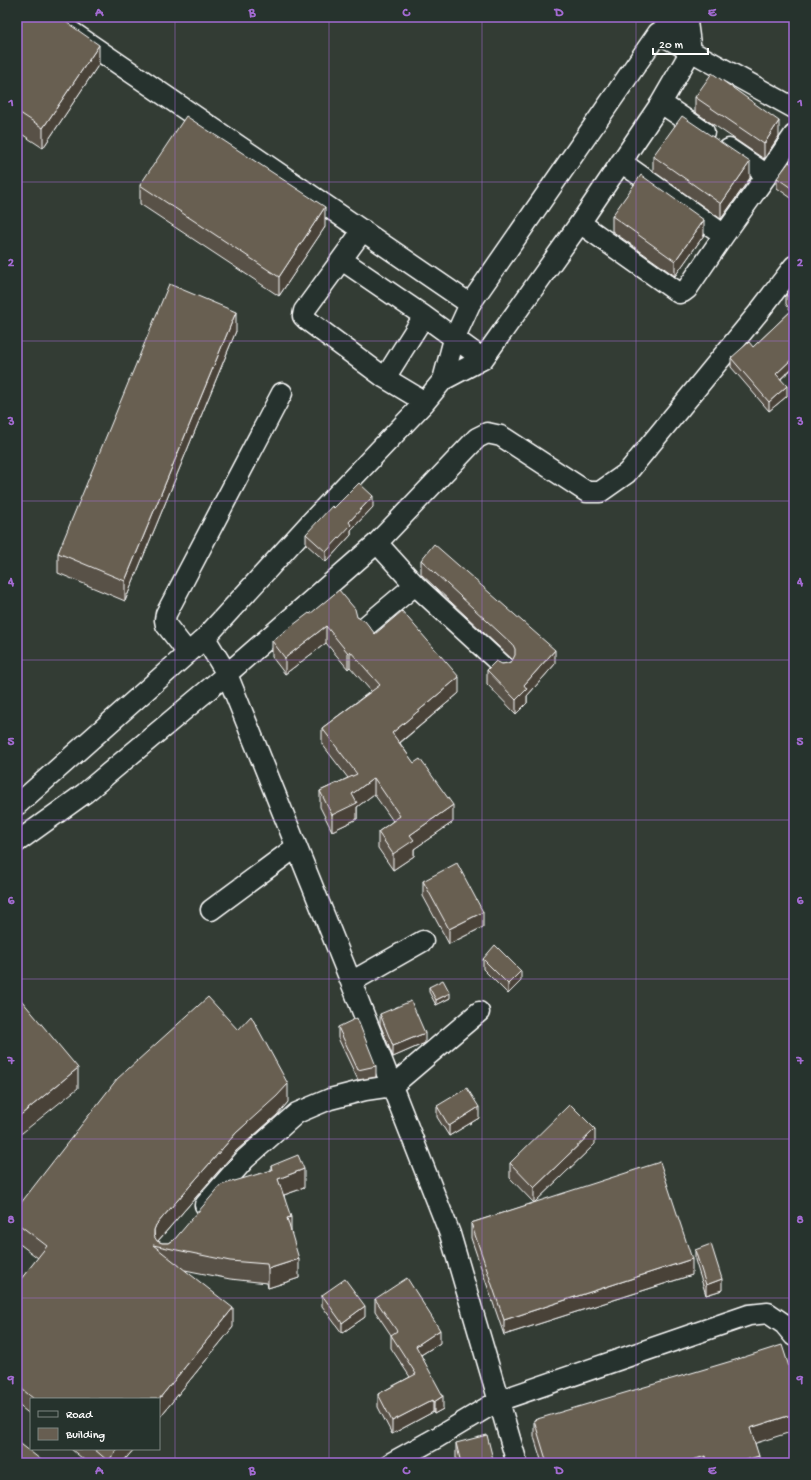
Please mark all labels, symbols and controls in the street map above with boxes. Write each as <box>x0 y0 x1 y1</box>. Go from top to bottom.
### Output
text: A <box>94 6 104 21</box>
text: B <box>248 6 257 21</box>
text: C <box>401 6 411 21</box>
text: D <box>554 6 564 21</box>
text: E <box>708 6 717 21</box>
scale bar <box>653 30 708 56</box>
text: 20 m <box>659 39 684 53</box>
text: 1 <box>7 96 14 111</box>
text: 1 <box>796 96 803 111</box>
text: 2 <box>8 256 15 271</box>
text: 2 <box>797 256 804 271</box>
text: 3 <box>7 415 15 430</box>
text: 3 <box>796 415 804 430</box>
text: 4 <box>7 575 15 590</box>
text: 4 <box>796 575 804 590</box>
text: 5 <box>8 735 15 750</box>
text: 5 <box>797 735 804 750</box>
text: 6 <box>8 894 15 909</box>
text: 6 <box>797 894 804 909</box>
text: 7 <box>7 1054 16 1069</box>
text: 7 <box>796 1054 805 1069</box>
text: 8 <box>7 1213 15 1228</box>
text: 8 <box>796 1213 804 1228</box>
text: 9 <box>7 1373 15 1388</box>
text: 9 <box>796 1373 804 1388</box>
legend <box>30 1398 160 1450</box>
text: Road <box>66 1409 93 1423</box>
text: Building <box>65 1429 105 1443</box>
text: A <box>94 1464 104 1479</box>
text: B <box>248 1464 257 1479</box>
text: C <box>401 1464 411 1479</box>
text: D <box>554 1464 564 1479</box>
text: E <box>708 1464 717 1479</box>

